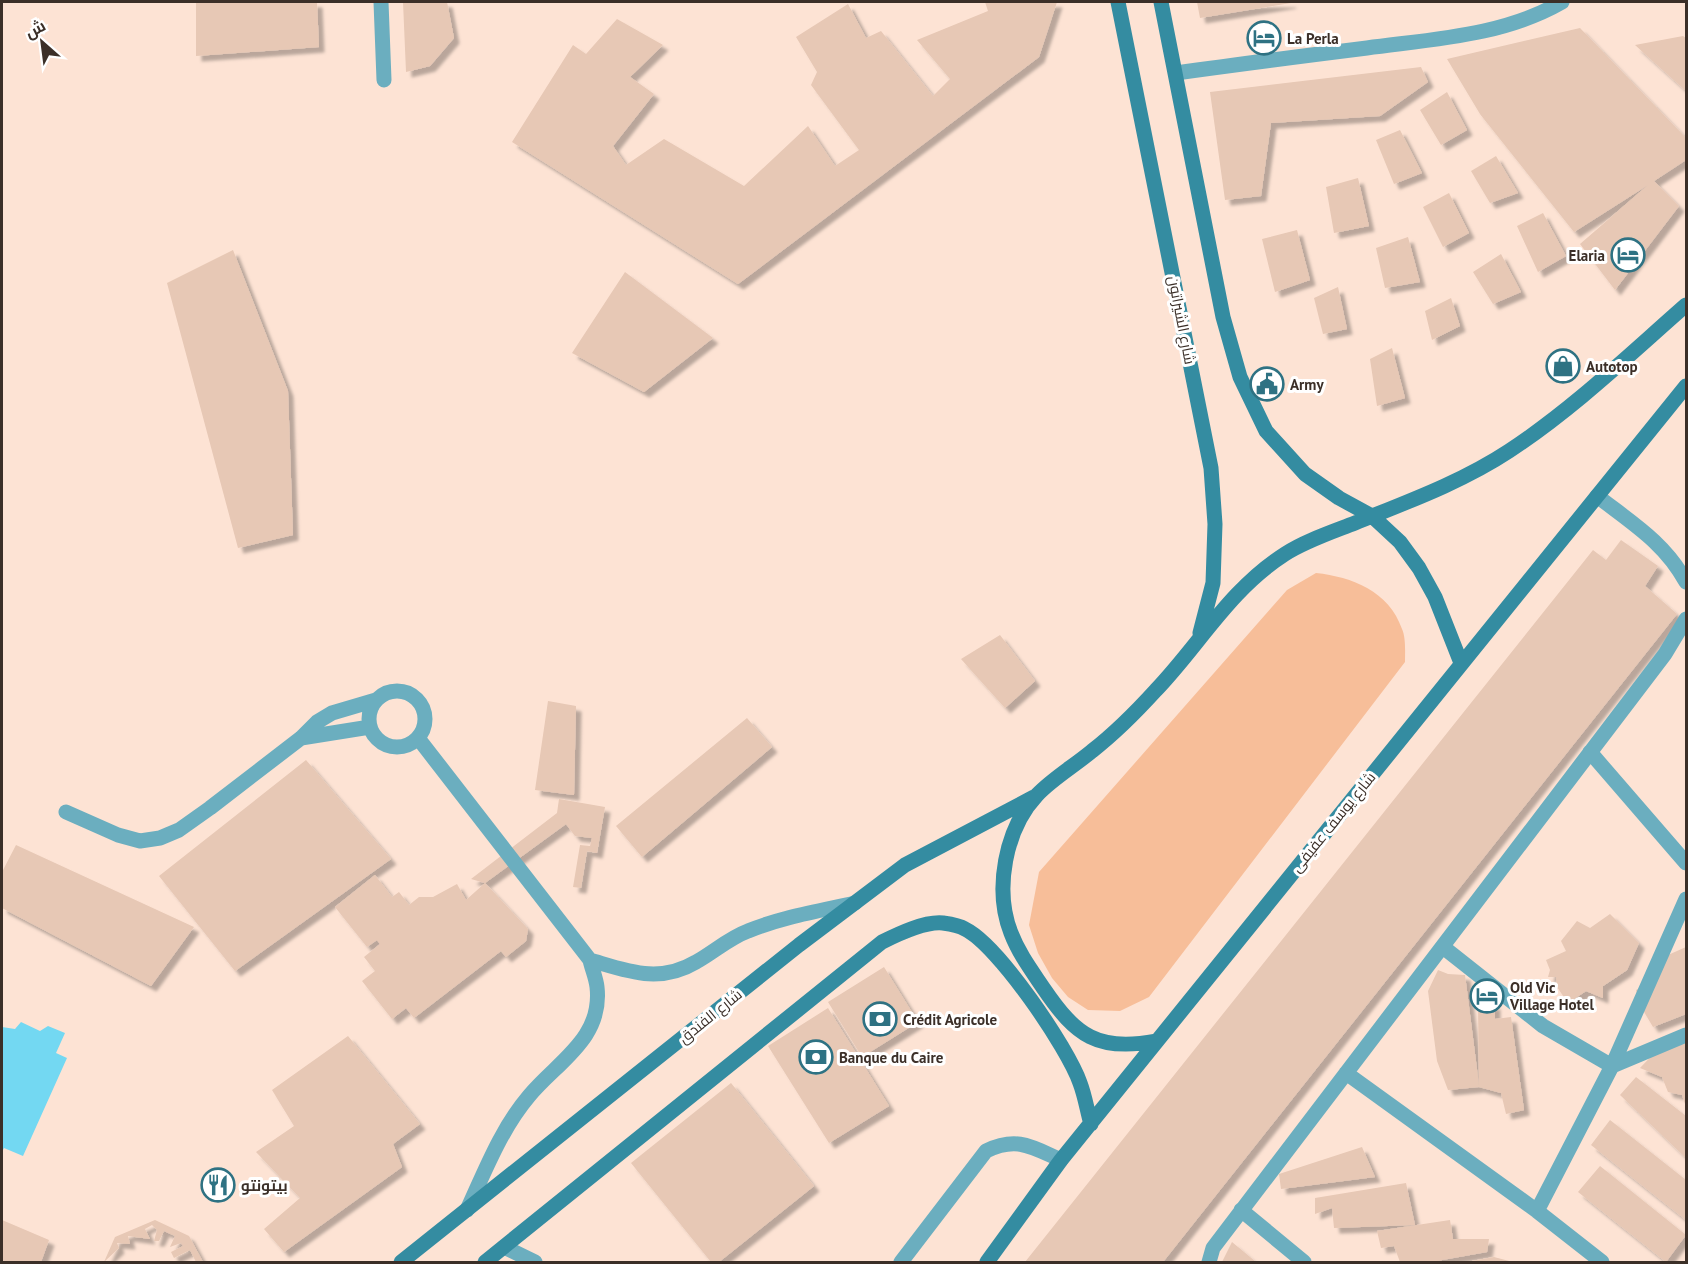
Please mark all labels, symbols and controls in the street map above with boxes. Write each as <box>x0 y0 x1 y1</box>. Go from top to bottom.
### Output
north arrow <box>12 12 72 72</box>
text: ش <box>21 15 49 42</box>
hotel icon: La Perla <box>1246 20 1282 56</box>
place label: La Perla <box>1287 29 1339 48</box>
hotel icon: Elaria <box>1610 237 1646 273</box>
place label: Elaria <box>1569 246 1605 265</box>
street label: شارع الشيراتون <box>1162 274 1200 366</box>
shop icon: Autotop <box>1545 348 1581 384</box>
place label: Autotop <box>1586 357 1638 376</box>
public building icon: Army <box>1249 366 1285 402</box>
place label: Army <box>1290 375 1324 394</box>
street label: شارع يوسف عفيفى <box>1287 768 1381 877</box>
hotel icon: Old Vic Village Hotel <box>1469 978 1505 1014</box>
place label: Old Vic Village Hotel <box>1509 978 1594 1014</box>
street label: شارع الفندق <box>674 985 747 1049</box>
bank icon: Crédit Agricole <box>862 1001 898 1037</box>
place label: Crédit Agricole <box>903 1010 997 1029</box>
bank icon: Banque du Caire <box>798 1039 834 1075</box>
place label: Banque du Caire <box>839 1048 944 1067</box>
restaurant icon: بيتونتو <box>200 1167 236 1203</box>
place label: بيتونتو <box>241 1176 288 1195</box>

